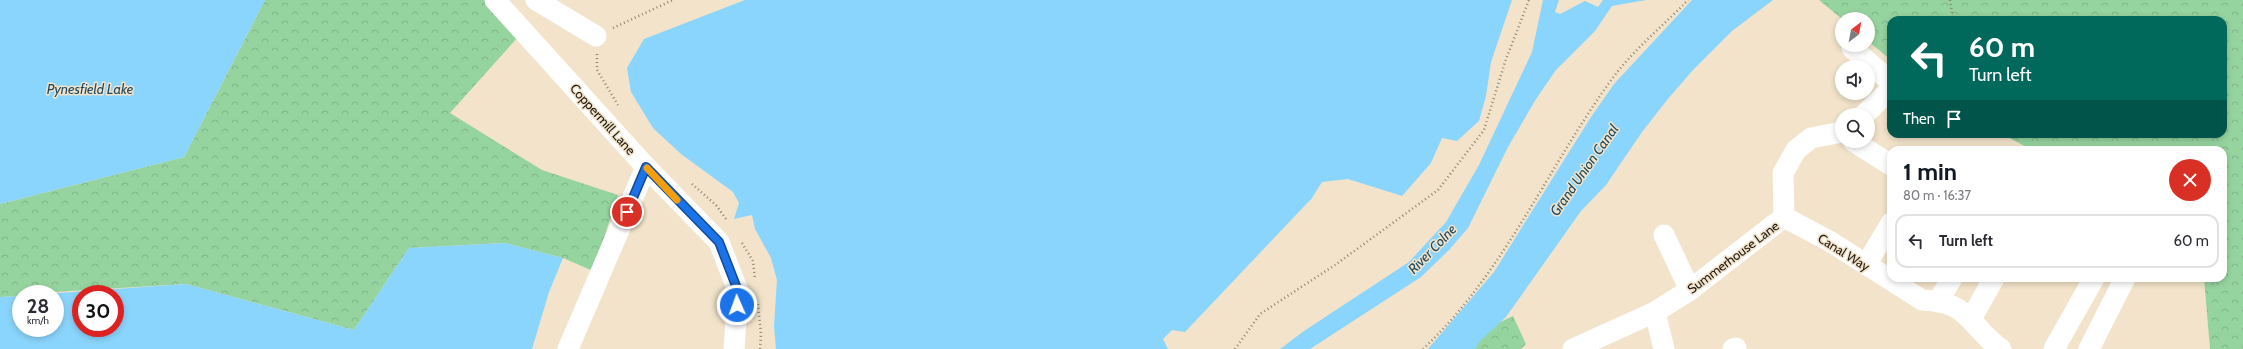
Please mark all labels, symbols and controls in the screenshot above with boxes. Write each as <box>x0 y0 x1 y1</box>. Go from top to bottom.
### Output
north arrow <box>1835 12 1875 52</box>
map controls <box>1835 12 1875 148</box>
text: 60 m <box>1969 30 2035 64</box>
icon: left <box>1903 32 1955 84</box>
button: sound <box>1835 60 1875 100</box>
text: Turn left <box>1969 64 2032 86</box>
water label: Pynesfield Lake <box>47 80 134 98</box>
street label: Coppermill Lane <box>567 80 639 158</box>
button: search <box>1835 108 1875 148</box>
icon: arrive <box>1943 108 1965 130</box>
text: Then <box>1903 110 1935 128</box>
water label: Grand Union Canal <box>1546 120 1623 219</box>
text: 1 min <box>1903 157 1957 186</box>
button: close <box>2169 159 2211 201</box>
text: 80 m · 16:37 <box>1903 187 1971 203</box>
pin <box>610 195 644 229</box>
icon: arrive <box>616 201 638 223</box>
street label: Summerhouse Lane <box>1684 217 1782 297</box>
water label: River Colne <box>1404 220 1460 278</box>
street label: Canal Way <box>1815 230 1873 274</box>
icon: left <box>1905 230 1927 252</box>
text: Turn left <box>1939 232 1993 250</box>
text: 60 m <box>2173 232 2209 250</box>
position arrow <box>716 284 758 326</box>
speed limit sign: 30 <box>72 285 124 337</box>
text: 28 <box>27 294 49 318</box>
text: km/h <box>27 314 49 327</box>

